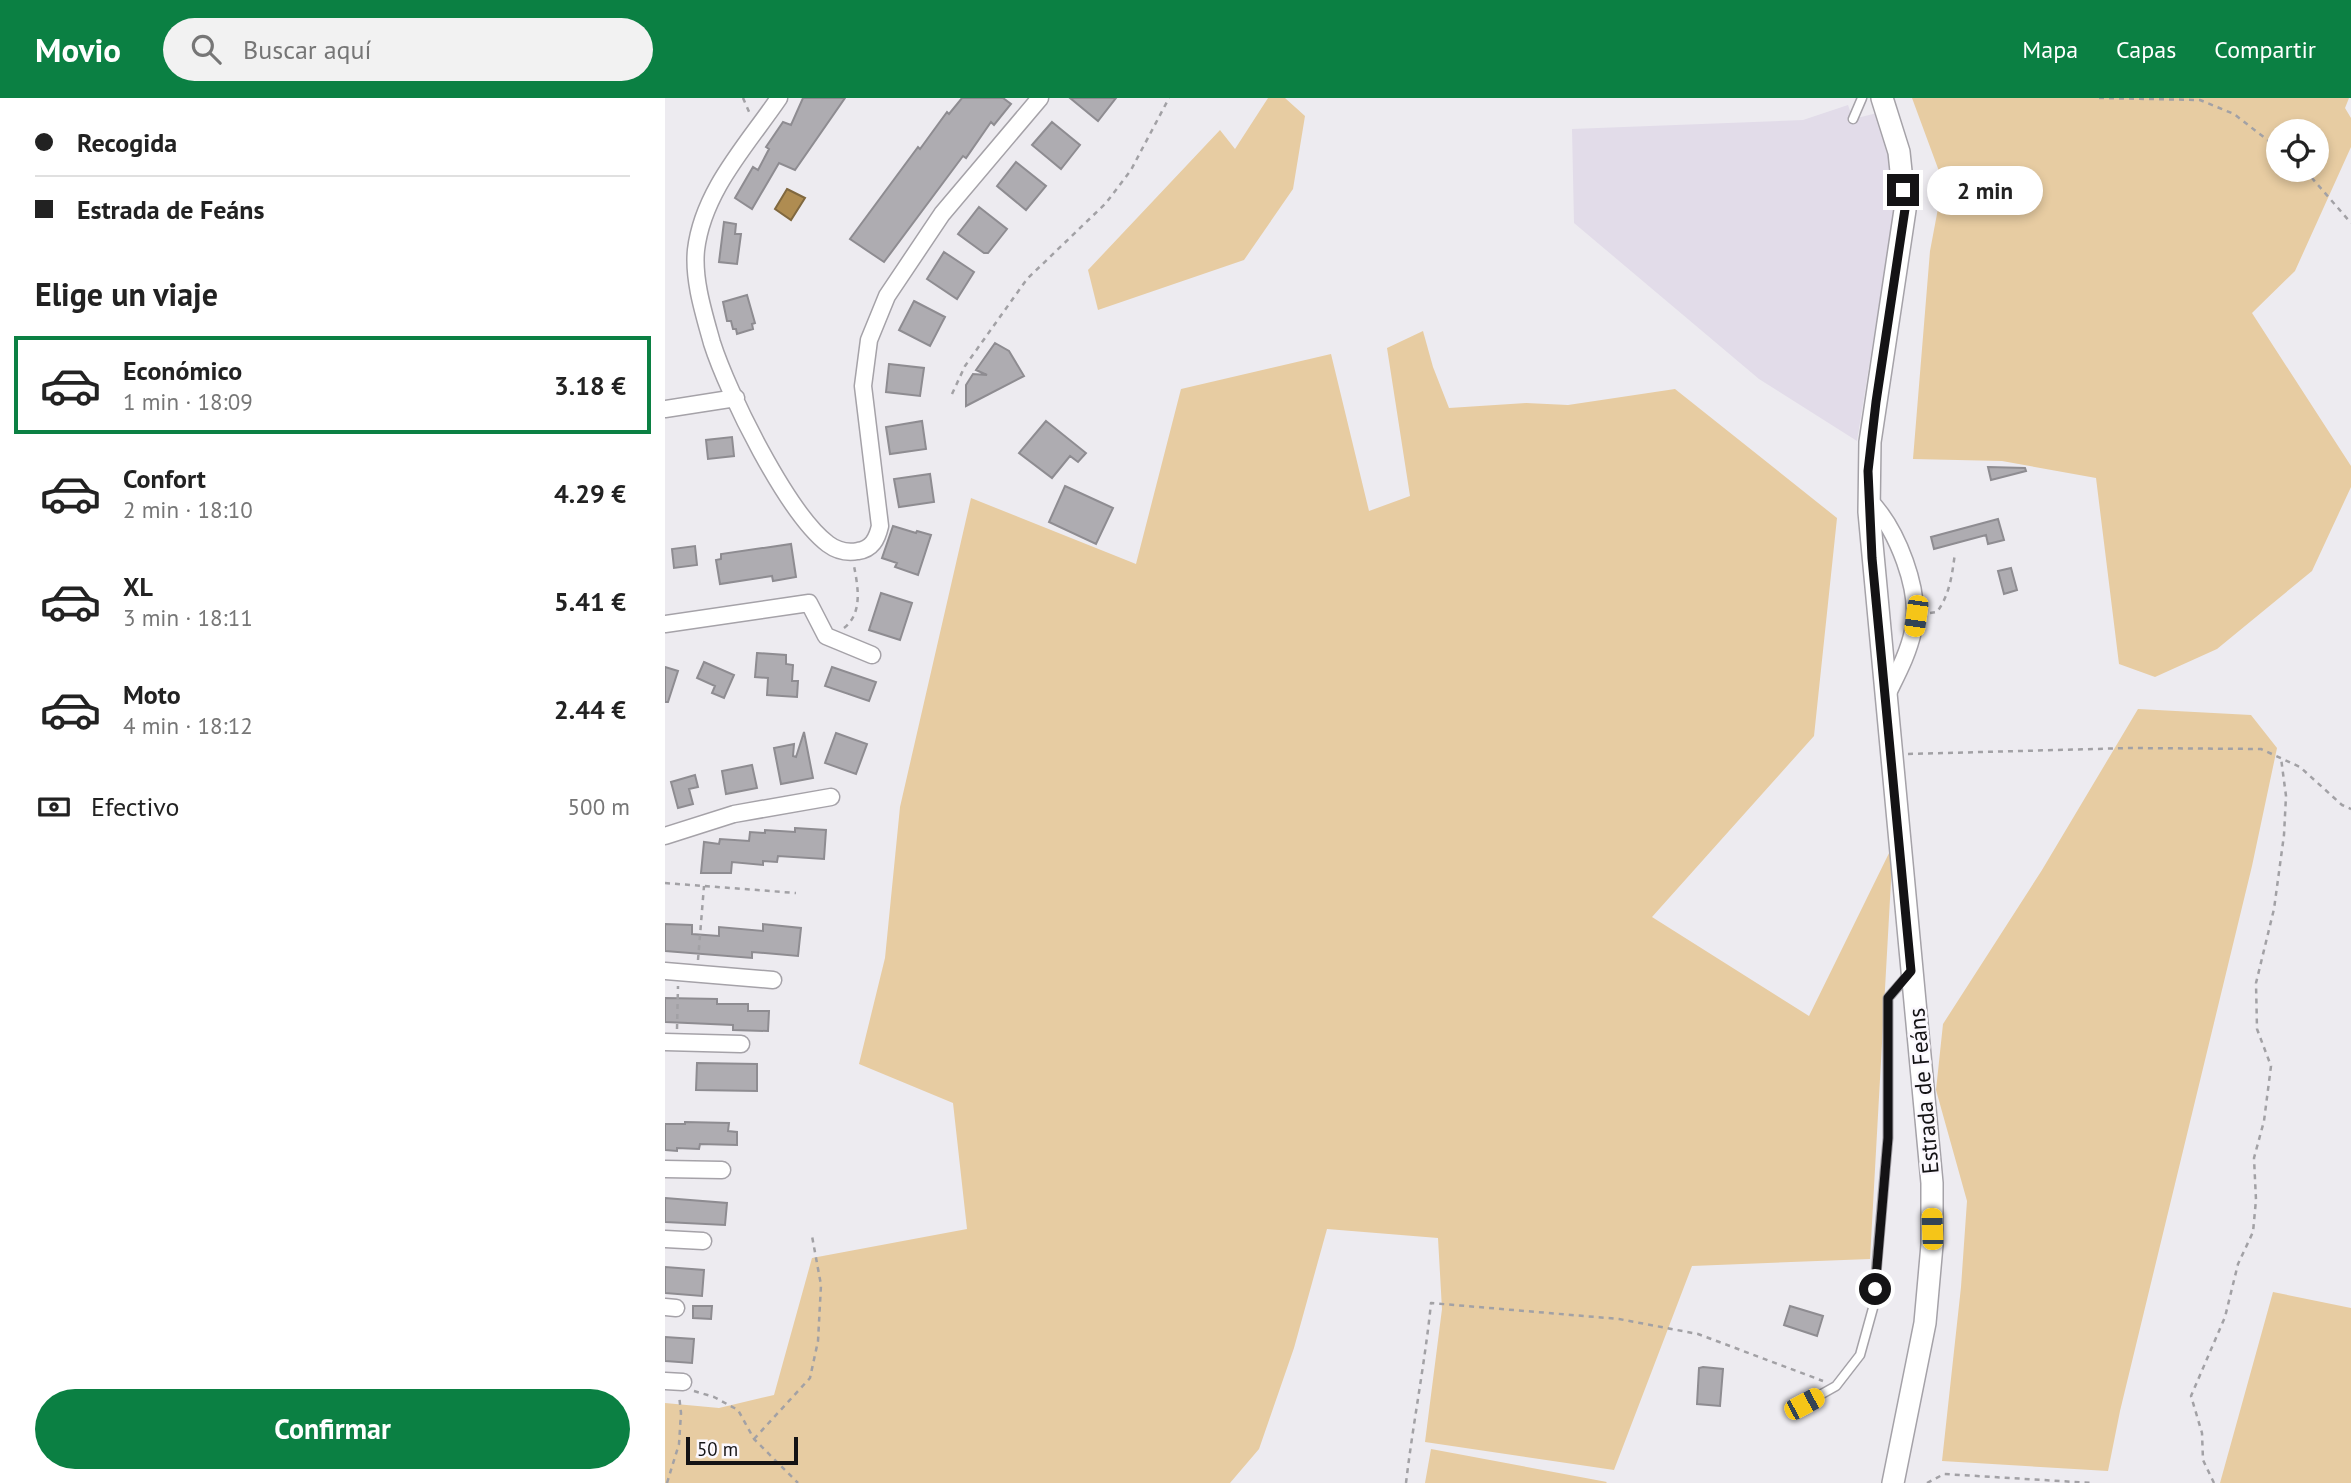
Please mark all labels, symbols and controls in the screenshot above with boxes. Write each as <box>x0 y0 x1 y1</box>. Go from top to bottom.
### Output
search box <box>163 18 653 81</box>
text: Movio <box>35 28 121 71</box>
icon: search <box>187 30 225 68</box>
text: Buscar aquí <box>243 33 371 66</box>
text: Mapa <box>2022 34 2078 65</box>
text: Capas <box>2116 34 2176 65</box>
text: Compartir <box>2214 34 2316 65</box>
map controls <box>2266 119 2329 182</box>
button: locate <box>2266 119 2329 182</box>
text: Recogida <box>77 126 177 159</box>
callout: 2 min <box>1927 166 2043 214</box>
route end <box>1887 174 1919 206</box>
text: 2 min <box>1957 176 2013 205</box>
text: Estrada de Feáns <box>77 193 264 226</box>
text: Elige un viaje <box>35 273 218 315</box>
icon: car <box>39 354 102 417</box>
text: Económico <box>123 354 242 387</box>
text: 3.18 € <box>554 369 626 402</box>
text: 1 min · 18:09 <box>123 387 253 416</box>
icon: car <box>39 462 102 525</box>
text: Confort <box>123 462 206 495</box>
text: 4.29 € <box>554 477 626 510</box>
text: 2 min · 18:10 <box>123 495 253 524</box>
icon: car <box>39 570 102 633</box>
text: XL <box>123 570 153 603</box>
text: 5.41 € <box>554 585 626 618</box>
car <box>1903 594 1930 638</box>
text: 3 min · 18:11 <box>123 603 253 632</box>
icon: car <box>39 678 102 741</box>
text: Moto <box>123 678 181 711</box>
text: 2.44 € <box>554 693 626 726</box>
text: 4 min · 18:12 <box>123 711 253 740</box>
icon: cash <box>35 788 73 826</box>
text: Efectivo <box>91 790 180 823</box>
text: 500 m <box>568 792 630 821</box>
street label: Estrada de Feáns <box>1901 1007 1945 1175</box>
car <box>1921 1208 1944 1250</box>
route start <box>1859 1273 1891 1305</box>
car <box>1781 1385 1828 1423</box>
button: Confirmar <box>35 1389 630 1469</box>
scale bar <box>686 1434 798 1466</box>
text: 50 m <box>697 1437 738 1461</box>

